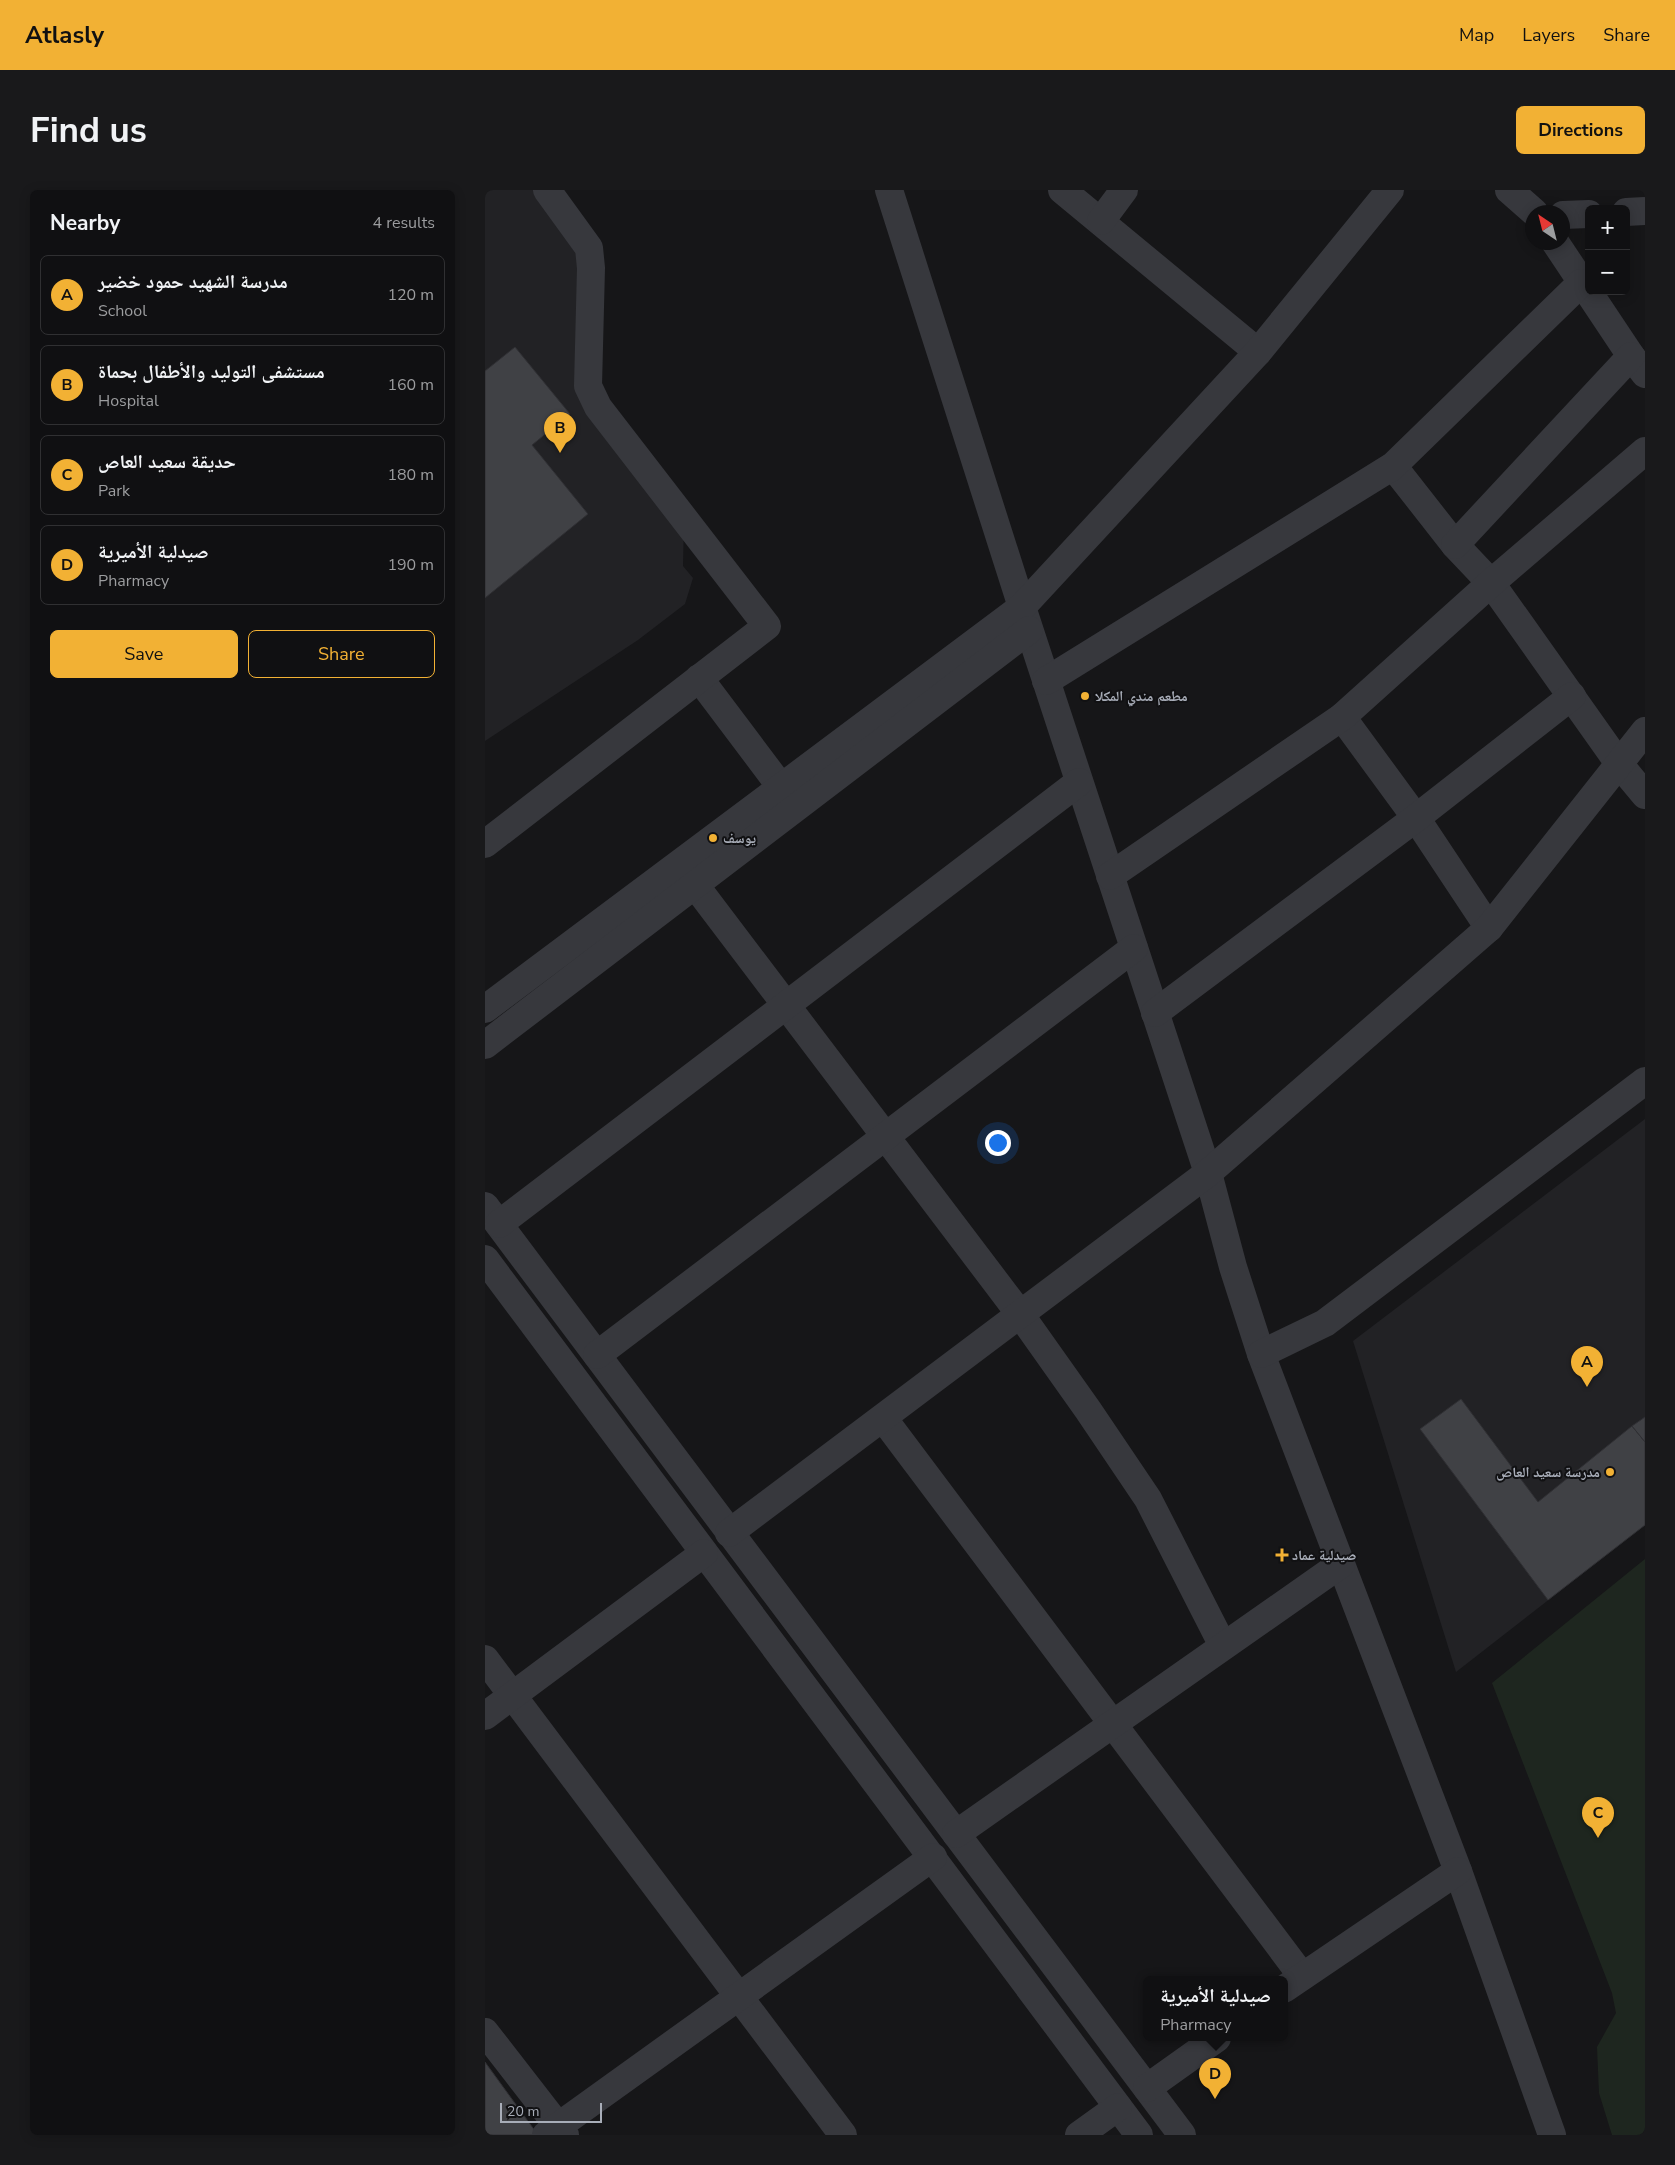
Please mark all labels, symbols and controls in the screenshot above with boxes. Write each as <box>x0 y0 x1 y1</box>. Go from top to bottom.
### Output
text: Atlasly <box>25 19 104 51</box>
text: Map <box>1459 23 1494 47</box>
text: Layers <box>1522 23 1575 47</box>
text: Share <box>1603 23 1650 47</box>
button: Directions <box>1516 106 1645 154</box>
text: Find us <box>30 107 147 154</box>
north arrow <box>1525 205 1570 250</box>
map controls <box>1585 205 1630 295</box>
button: + <box>1585 205 1630 250</box>
text: Nearby <box>50 209 120 237</box>
text: 4 results <box>373 212 435 234</box>
button: − <box>1585 250 1630 295</box>
text: مدرسة الشهيد حمود خضير <box>98 269 288 295</box>
text: A <box>61 284 73 306</box>
text: 120 m <box>387 284 434 306</box>
text: School <box>98 300 147 322</box>
text: مستشفى التوليد والأطفال بحماة <box>98 359 325 385</box>
text: B <box>61 374 73 396</box>
text: 160 m <box>387 374 434 396</box>
text: Hospital <box>98 390 159 412</box>
pin: B <box>544 412 576 453</box>
text: حديقة سعيد العاص <box>98 449 236 475</box>
text: C <box>62 464 72 486</box>
text: 180 m <box>387 464 434 486</box>
text: Park <box>98 480 130 502</box>
text: صيدلية الأميرية <box>98 539 209 565</box>
text: D <box>61 554 73 576</box>
text: 190 m <box>387 554 434 576</box>
text: Pharmacy <box>98 570 169 592</box>
button: Save <box>50 630 238 678</box>
button: Share <box>248 630 435 678</box>
place label: مطعم مندي المكلا <box>1095 687 1188 707</box>
marker: مطعم مندي المكلا <box>1079 690 1091 702</box>
place label: يوسف <box>723 829 756 848</box>
marker: يوسف <box>707 832 719 844</box>
your location <box>985 1130 1011 1156</box>
pin: A <box>1571 1346 1603 1387</box>
place label: مدرسة سعيد العاص <box>1496 1463 1600 1482</box>
marker: مدرسة سعيد العاص <box>1604 1466 1616 1478</box>
place label: صيدلية عماد <box>1292 1546 1356 1565</box>
marker: صيدلية عماد <box>1276 1549 1288 1561</box>
pin: C <box>1582 1797 1614 1838</box>
popup <box>1143 1976 1288 2041</box>
text: صيدلية الأميرية <box>1160 1983 1271 2009</box>
text: Pharmacy <box>1160 2014 1232 2036</box>
pin: D <box>1199 2058 1231 2099</box>
scale bar <box>500 2100 603 2123</box>
text: 20 m <box>507 2102 539 2121</box>

